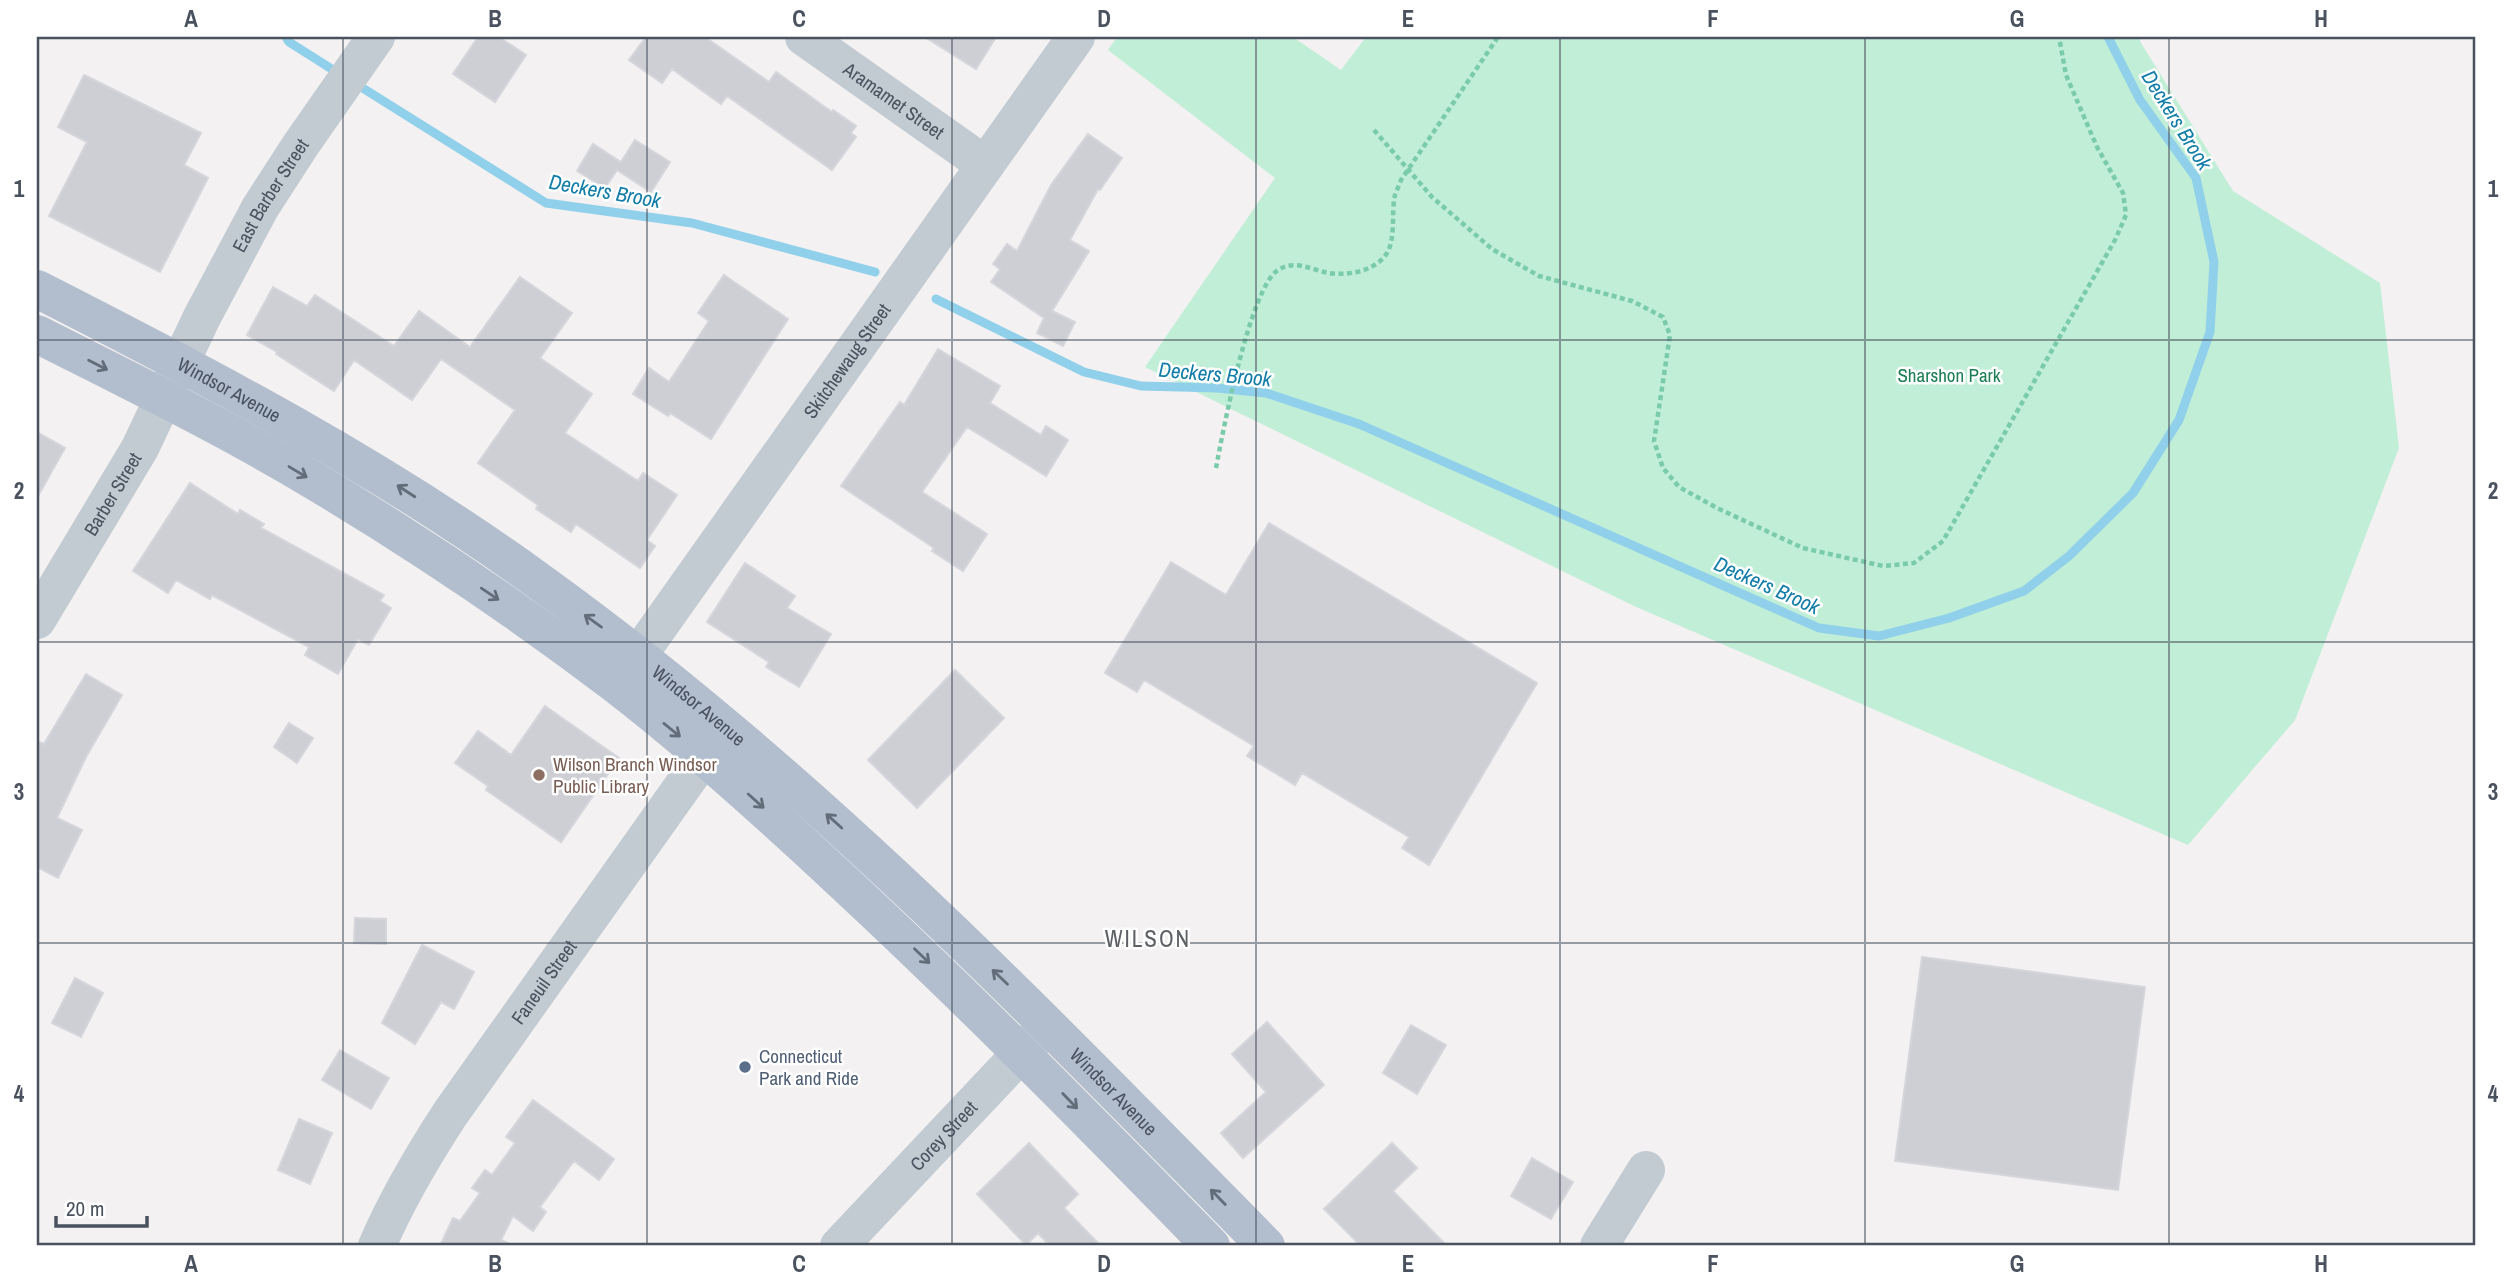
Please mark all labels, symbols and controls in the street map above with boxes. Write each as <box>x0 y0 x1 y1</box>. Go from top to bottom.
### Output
text: A <box>184 3 198 34</box>
text: B <box>488 3 502 34</box>
text: C <box>792 3 806 34</box>
text: D <box>1097 3 1111 34</box>
text: E <box>1402 3 1414 34</box>
text: F <box>1707 3 1719 34</box>
text: G <box>2010 3 2024 34</box>
text: H <box>2314 3 2328 34</box>
street label: Aramamet Street <box>837 55 950 145</box>
water label: Deckers Brook <box>2135 64 2220 177</box>
street label: East Barber Street <box>226 133 315 257</box>
water label: Deckers Brook <box>547 167 664 215</box>
text: 1 <box>14 173 25 204</box>
text: 1 <box>2488 173 2499 204</box>
street label: Skitchewaug Street <box>797 298 897 423</box>
street label: Windsor Avenue <box>173 351 286 428</box>
water label: Deckers Brook <box>1157 355 1274 393</box>
one-way arrow <box>87 358 107 372</box>
park label: Sharshon Park <box>1897 362 2001 388</box>
street label: Barber Street <box>78 447 148 540</box>
one-way arrow <box>288 465 308 479</box>
text: 2 <box>14 475 24 506</box>
text: 2 <box>2488 475 2498 506</box>
one-way arrow <box>397 484 416 499</box>
water label: Deckers Brook <box>1710 549 1826 622</box>
one-way arrow <box>480 587 499 602</box>
one-way arrow <box>584 613 603 628</box>
street label: Windsor Avenue <box>647 659 751 752</box>
one-way arrow <box>663 722 681 738</box>
place label: Wilson Branch Windsor Public Library <box>553 751 717 799</box>
marker: Wilson Branch Windsor Public Library <box>531 767 547 783</box>
text: 3 <box>14 776 24 807</box>
text: 3 <box>2488 776 2498 807</box>
one-way arrow <box>746 793 764 809</box>
one-way arrow <box>826 812 843 829</box>
district label: WILSON <box>1105 923 1191 954</box>
street label: Faneuil Street <box>505 934 583 1029</box>
one-way arrow <box>913 948 930 965</box>
one-way arrow <box>992 968 1009 985</box>
street label: Windsor Avenue <box>1064 1042 1163 1141</box>
place label: Connecticut Park and Ride <box>759 1043 859 1091</box>
marker: Connecticut Park and Ride <box>737 1059 753 1075</box>
text: 4 <box>14 1078 25 1109</box>
text: 4 <box>2488 1078 2499 1109</box>
one-way arrow <box>1061 1093 1078 1110</box>
street label: Corey Street <box>904 1094 983 1176</box>
scale bar <box>56 1185 147 1229</box>
one-way arrow <box>1210 1189 1227 1206</box>
text: 20 m <box>66 1194 104 1223</box>
text: A <box>184 1248 198 1279</box>
text: B <box>488 1248 502 1279</box>
text: C <box>792 1248 806 1279</box>
text: D <box>1097 1248 1111 1279</box>
text: E <box>1402 1248 1414 1279</box>
text: F <box>1707 1248 1719 1279</box>
text: G <box>2010 1248 2024 1279</box>
text: H <box>2314 1248 2328 1279</box>

